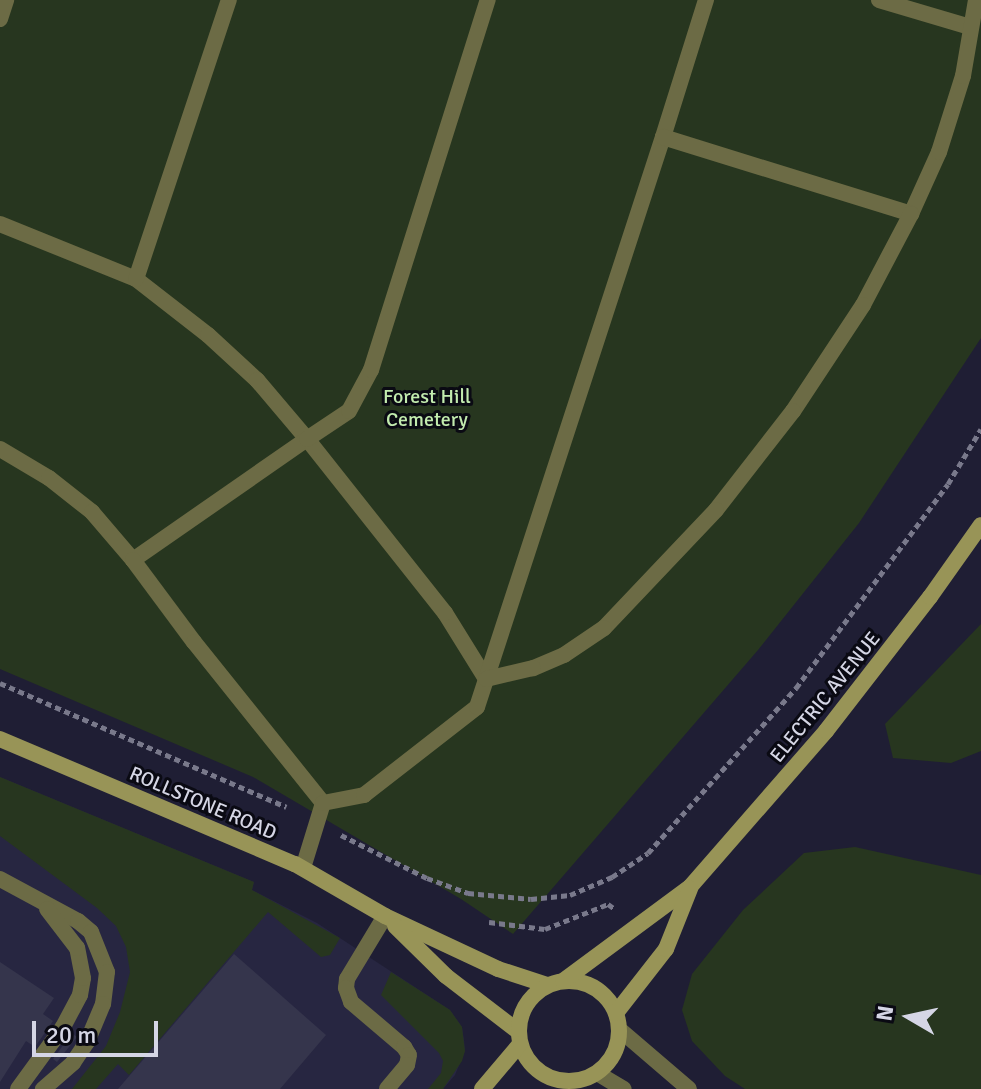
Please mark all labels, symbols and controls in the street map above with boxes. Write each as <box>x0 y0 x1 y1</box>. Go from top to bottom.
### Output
park label: Forest Hill Cemetery <box>383 384 471 431</box>
street label: ELECTRIC AVENUE <box>765 627 885 767</box>
street label: ROLLSTONE ROAD <box>126 761 280 845</box>
north arrow <box>869 977 949 1057</box>
text: N <box>870 1003 899 1023</box>
scale bar <box>36 1005 162 1055</box>
text: 20 m <box>46 1020 96 1050</box>

